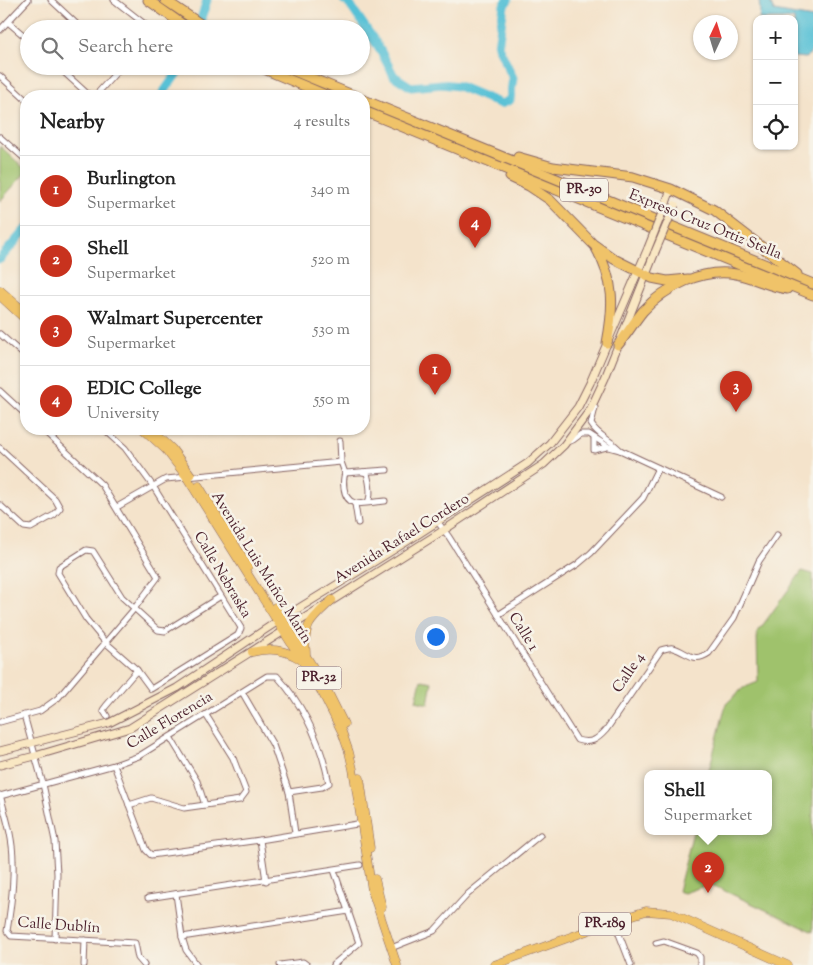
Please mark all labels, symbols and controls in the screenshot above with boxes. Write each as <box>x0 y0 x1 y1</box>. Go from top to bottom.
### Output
north arrow <box>693 15 738 60</box>
map controls <box>753 15 798 150</box>
button: + <box>753 15 798 60</box>
search box <box>20 20 370 75</box>
icon: search <box>38 34 66 62</box>
text: Search here <box>78 34 173 61</box>
button: − <box>753 60 798 105</box>
button: locate <box>753 105 798 150</box>
text: Nearby <box>40 108 105 138</box>
text: 4 results <box>294 111 350 134</box>
text: Burlington <box>87 166 176 193</box>
road number: PR-30 <box>560 178 608 202</box>
text: 1 <box>53 179 59 202</box>
text: 340 m <box>311 179 350 202</box>
street label: Expreso Cruz Ortiz Stella <box>625 185 785 265</box>
text: Supermarket <box>87 193 176 216</box>
pin: 4 <box>459 207 491 248</box>
text: Shell <box>87 236 129 263</box>
text: 2 <box>52 249 60 272</box>
text: 520 m <box>312 249 350 272</box>
text: Supermarket <box>87 263 176 286</box>
text: Walmart Supercenter <box>87 306 263 333</box>
text: 3 <box>53 319 59 342</box>
text: 530 m <box>313 319 350 342</box>
text: Supermarket <box>87 333 176 356</box>
pin: 1 <box>419 354 451 395</box>
pin: 3 <box>720 371 752 412</box>
text: EDIC College <box>87 376 202 403</box>
text: 4 <box>52 389 60 412</box>
text: 550 m <box>314 389 350 412</box>
text: University <box>87 403 160 426</box>
street label: Avenida Luis Muñoz Marín <box>206 488 317 648</box>
street label: Avenida Rafael Cordero <box>330 489 474 589</box>
street label: Calle Nebraska <box>188 528 256 622</box>
street label: Calle 1 <box>503 608 543 656</box>
your location <box>423 624 449 650</box>
street label: Calle 4 <box>608 648 650 697</box>
road number: PR-32 <box>296 666 342 690</box>
street label: Calle Florencia <box>123 687 217 755</box>
popup <box>644 770 772 835</box>
text: Shell <box>664 778 705 805</box>
text: Supermarket <box>664 805 752 828</box>
pin: 2 <box>692 852 724 893</box>
road number: PR-189 <box>579 912 631 936</box>
street label: Calle Dublín <box>17 913 101 939</box>

